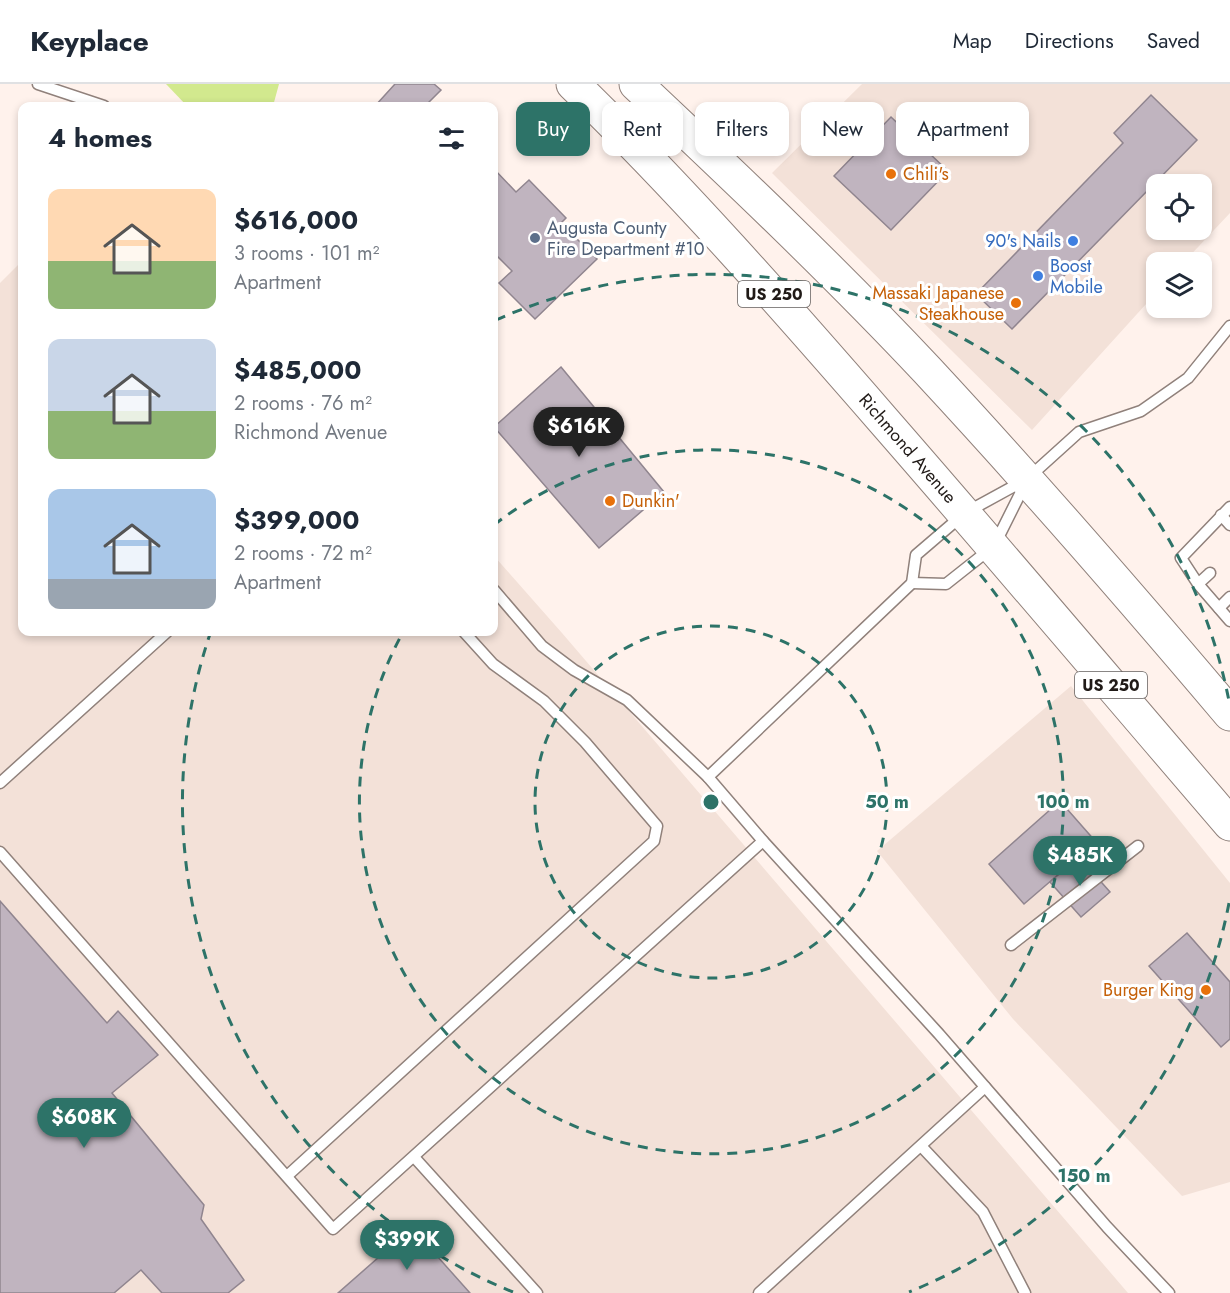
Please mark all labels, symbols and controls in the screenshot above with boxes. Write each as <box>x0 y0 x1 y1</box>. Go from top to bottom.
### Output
text: Keyplace <box>30 21 149 62</box>
text: Map <box>953 26 992 56</box>
text: Directions <box>1025 26 1114 56</box>
text: Saved <box>1147 26 1200 56</box>
chip: Buy <box>516 102 590 156</box>
chip: Rent <box>602 102 683 156</box>
chip: Filters <box>695 102 789 156</box>
chip: New <box>801 102 884 156</box>
chip: Apartment <box>896 102 1029 156</box>
text: 4 homes <box>48 119 152 157</box>
icon: filters <box>435 122 468 155</box>
place label: Chili's <box>903 161 949 187</box>
marker: Chili's <box>884 167 898 181</box>
map controls <box>1146 174 1212 318</box>
button: locate <box>1146 174 1212 240</box>
text: $616,000 <box>234 201 358 239</box>
icon: home <box>96 213 168 285</box>
place label: Augusta County Fire Department #10 <box>547 215 705 262</box>
place label: 90's Nails <box>985 228 1061 254</box>
marker: Augusta County Fire Department #10 <box>528 231 542 245</box>
marker: 90's Nails <box>1066 234 1080 248</box>
text: 3 rooms · 101 m² <box>234 239 380 268</box>
button: layers <box>1146 252 1212 318</box>
place label: Boost Mobile <box>1050 253 1103 300</box>
text: Apartment <box>234 268 321 297</box>
marker: Boost Mobile <box>1031 269 1045 283</box>
place label: Massaki Japanese Steakhouse <box>872 280 1004 327</box>
road number: US 250 <box>738 281 810 307</box>
marker: Massaki Japanese Steakhouse <box>1009 296 1023 310</box>
text: $485,000 <box>234 351 361 389</box>
icon: home <box>96 363 168 435</box>
street label: Richmond Avenue <box>853 388 963 509</box>
text: 2 rooms · 76 m² <box>234 389 372 418</box>
pin: $616K <box>537 407 621 458</box>
text: $616K <box>547 412 611 441</box>
text: Richmond Avenue <box>234 418 387 447</box>
place label: Dunkin' <box>622 488 680 514</box>
marker: Dunkin' <box>603 494 617 508</box>
text: $399,000 <box>234 501 359 539</box>
icon: home <box>96 513 168 585</box>
text: 2 rooms · 72 m² <box>234 539 372 568</box>
text: Apartment <box>234 568 321 597</box>
road number: US 250 <box>1075 672 1147 698</box>
text: 50 m <box>865 789 909 815</box>
text: 100 m <box>1036 789 1090 815</box>
centre of rings <box>701 792 721 812</box>
pin: $485K <box>1038 836 1122 887</box>
text: $485K <box>1047 841 1113 870</box>
place label: Burger King <box>1103 977 1194 1003</box>
marker: Burger King <box>1199 983 1213 997</box>
pin: $608K <box>42 1098 126 1149</box>
text: $608K <box>51 1103 117 1132</box>
text: 150 m <box>1058 1163 1110 1189</box>
pin: $399K <box>365 1220 449 1271</box>
text: $399K <box>374 1225 440 1254</box>

